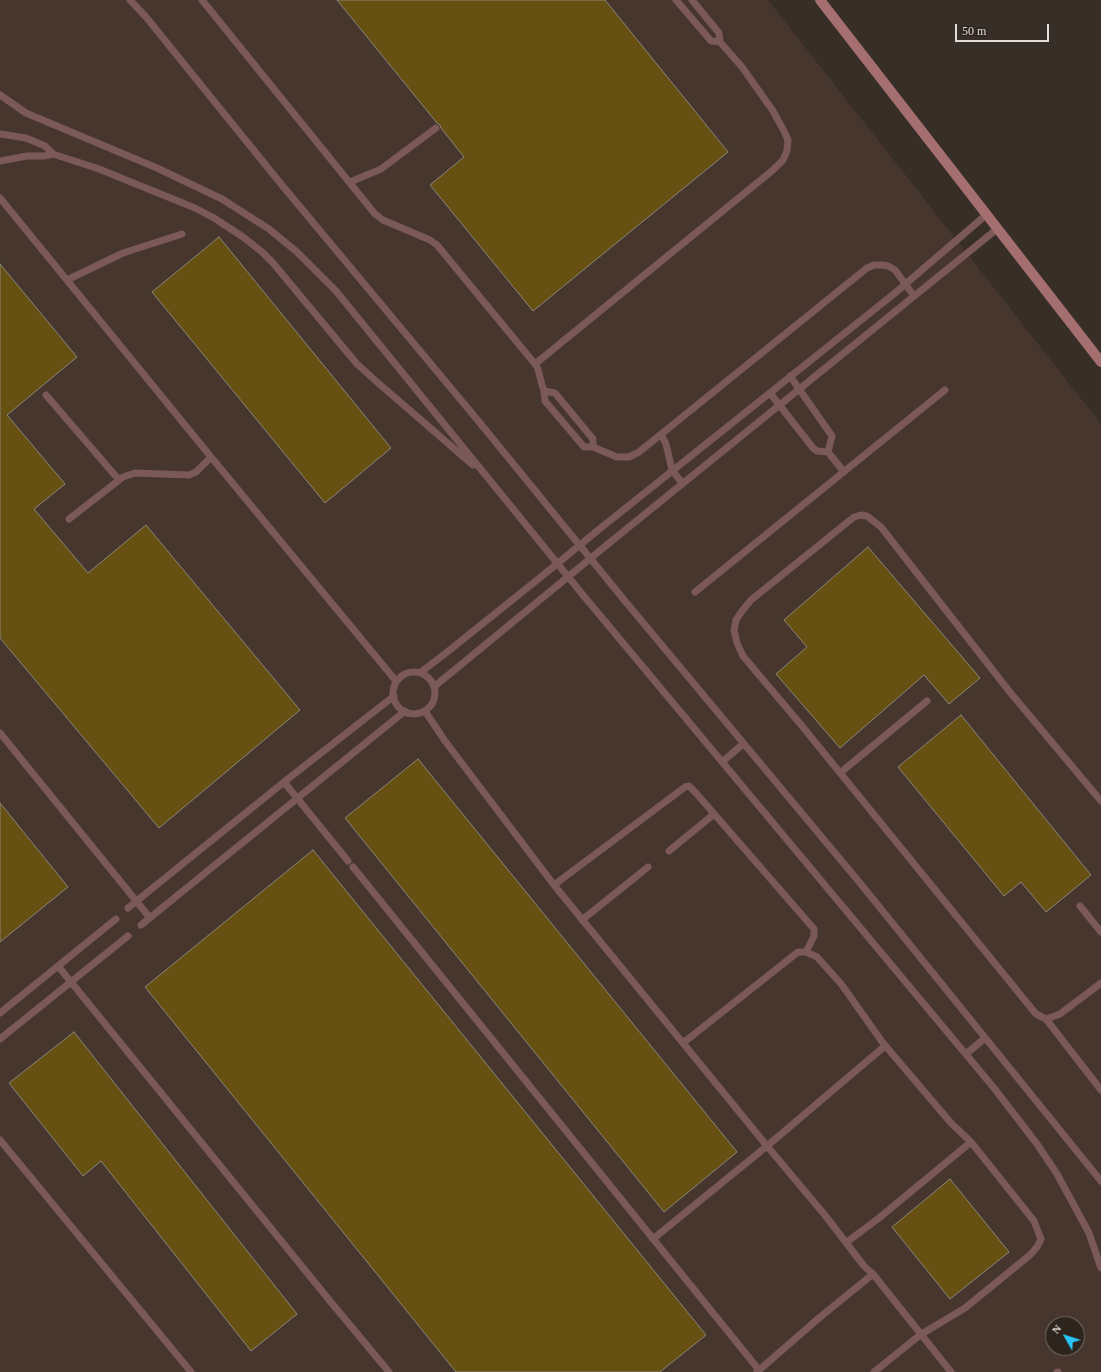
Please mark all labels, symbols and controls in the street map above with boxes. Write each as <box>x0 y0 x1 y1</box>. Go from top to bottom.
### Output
scale bar <box>957 16 1051 42</box>
text: 50 m <box>962 24 986 38</box>
north arrow <box>1045 1316 1085 1356</box>
text: N <box>1049 1322 1064 1336</box>

